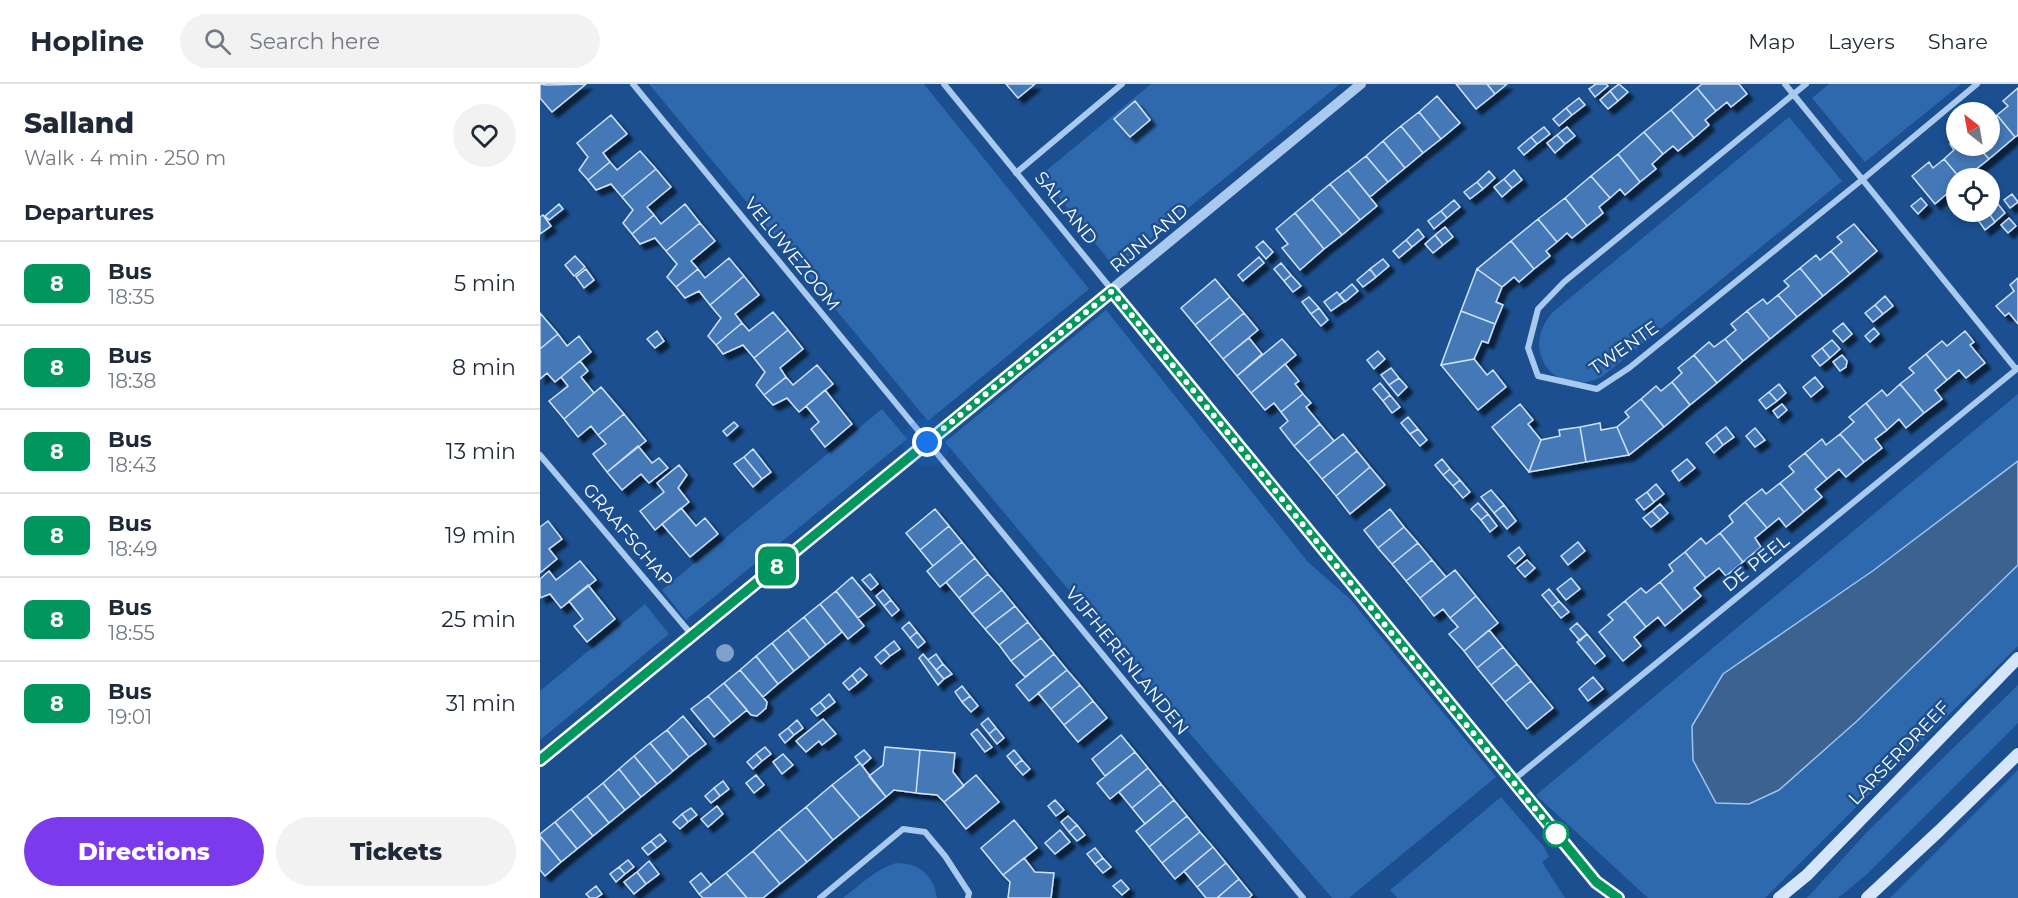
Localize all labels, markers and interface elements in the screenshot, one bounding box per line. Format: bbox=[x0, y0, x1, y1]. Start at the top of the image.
search box bbox=[180, 14, 600, 68]
text: Hopline bbox=[30, 24, 144, 58]
icon: search bbox=[201, 25, 234, 58]
text: Search here bbox=[249, 28, 380, 55]
text: Map bbox=[1748, 29, 1795, 54]
text: Layers bbox=[1828, 29, 1895, 54]
text: Share bbox=[1928, 29, 1988, 54]
north arrow bbox=[1946, 102, 2000, 156]
map controls bbox=[1946, 102, 2000, 222]
button: heart bbox=[453, 104, 516, 167]
text: Salland bbox=[24, 106, 134, 140]
text: Walk · 4 min · 250 m bbox=[24, 146, 226, 170]
street label: SALLAND bbox=[1030, 167, 1102, 249]
button: locate bbox=[1946, 168, 2000, 222]
street label: VELUWEZOOM bbox=[739, 193, 845, 315]
text: Departures bbox=[24, 199, 154, 226]
street label: RIJNLAND bbox=[1105, 199, 1193, 277]
text: Bus bbox=[108, 258, 152, 285]
text: 5 min bbox=[454, 270, 516, 297]
text: 8 bbox=[50, 271, 64, 296]
text: 18:35 bbox=[108, 285, 155, 309]
street label: TWENTE bbox=[1585, 316, 1663, 380]
text: Bus bbox=[108, 342, 152, 369]
text: 8 min bbox=[452, 354, 516, 381]
text: 8 bbox=[50, 355, 64, 380]
text: 18:38 bbox=[108, 369, 156, 393]
text: Bus bbox=[108, 426, 152, 453]
your location bbox=[912, 427, 942, 457]
text: 13 min bbox=[446, 438, 516, 465]
text: 8 bbox=[50, 439, 64, 464]
text: 18:43 bbox=[108, 453, 156, 477]
street label: GRAAFSCHAP bbox=[578, 479, 678, 591]
text: Bus bbox=[108, 510, 152, 537]
text: 19 min bbox=[445, 522, 516, 549]
text: 8 bbox=[50, 523, 64, 548]
street label: DE PEEL bbox=[1718, 529, 1794, 596]
text: 18:49 bbox=[108, 537, 157, 561]
line badge: 8 bbox=[758, 546, 796, 586]
text: 8 bbox=[770, 554, 784, 579]
street label: VIJFHERENLANDEN bbox=[1060, 583, 1194, 739]
text: Bus bbox=[108, 594, 152, 621]
text: 25 min bbox=[441, 606, 516, 633]
text: 8 bbox=[50, 607, 64, 632]
text: 18:55 bbox=[108, 621, 155, 645]
text: Bus bbox=[108, 678, 152, 705]
text: 31 min bbox=[446, 690, 516, 717]
text: 8 bbox=[50, 691, 64, 716]
street label: LARSERDREEF bbox=[1844, 696, 1954, 810]
text: 19:01 bbox=[108, 705, 152, 729]
button: Directions bbox=[24, 817, 264, 886]
button: Tickets bbox=[276, 817, 516, 886]
unlabelled marker bbox=[1543, 821, 1569, 847]

